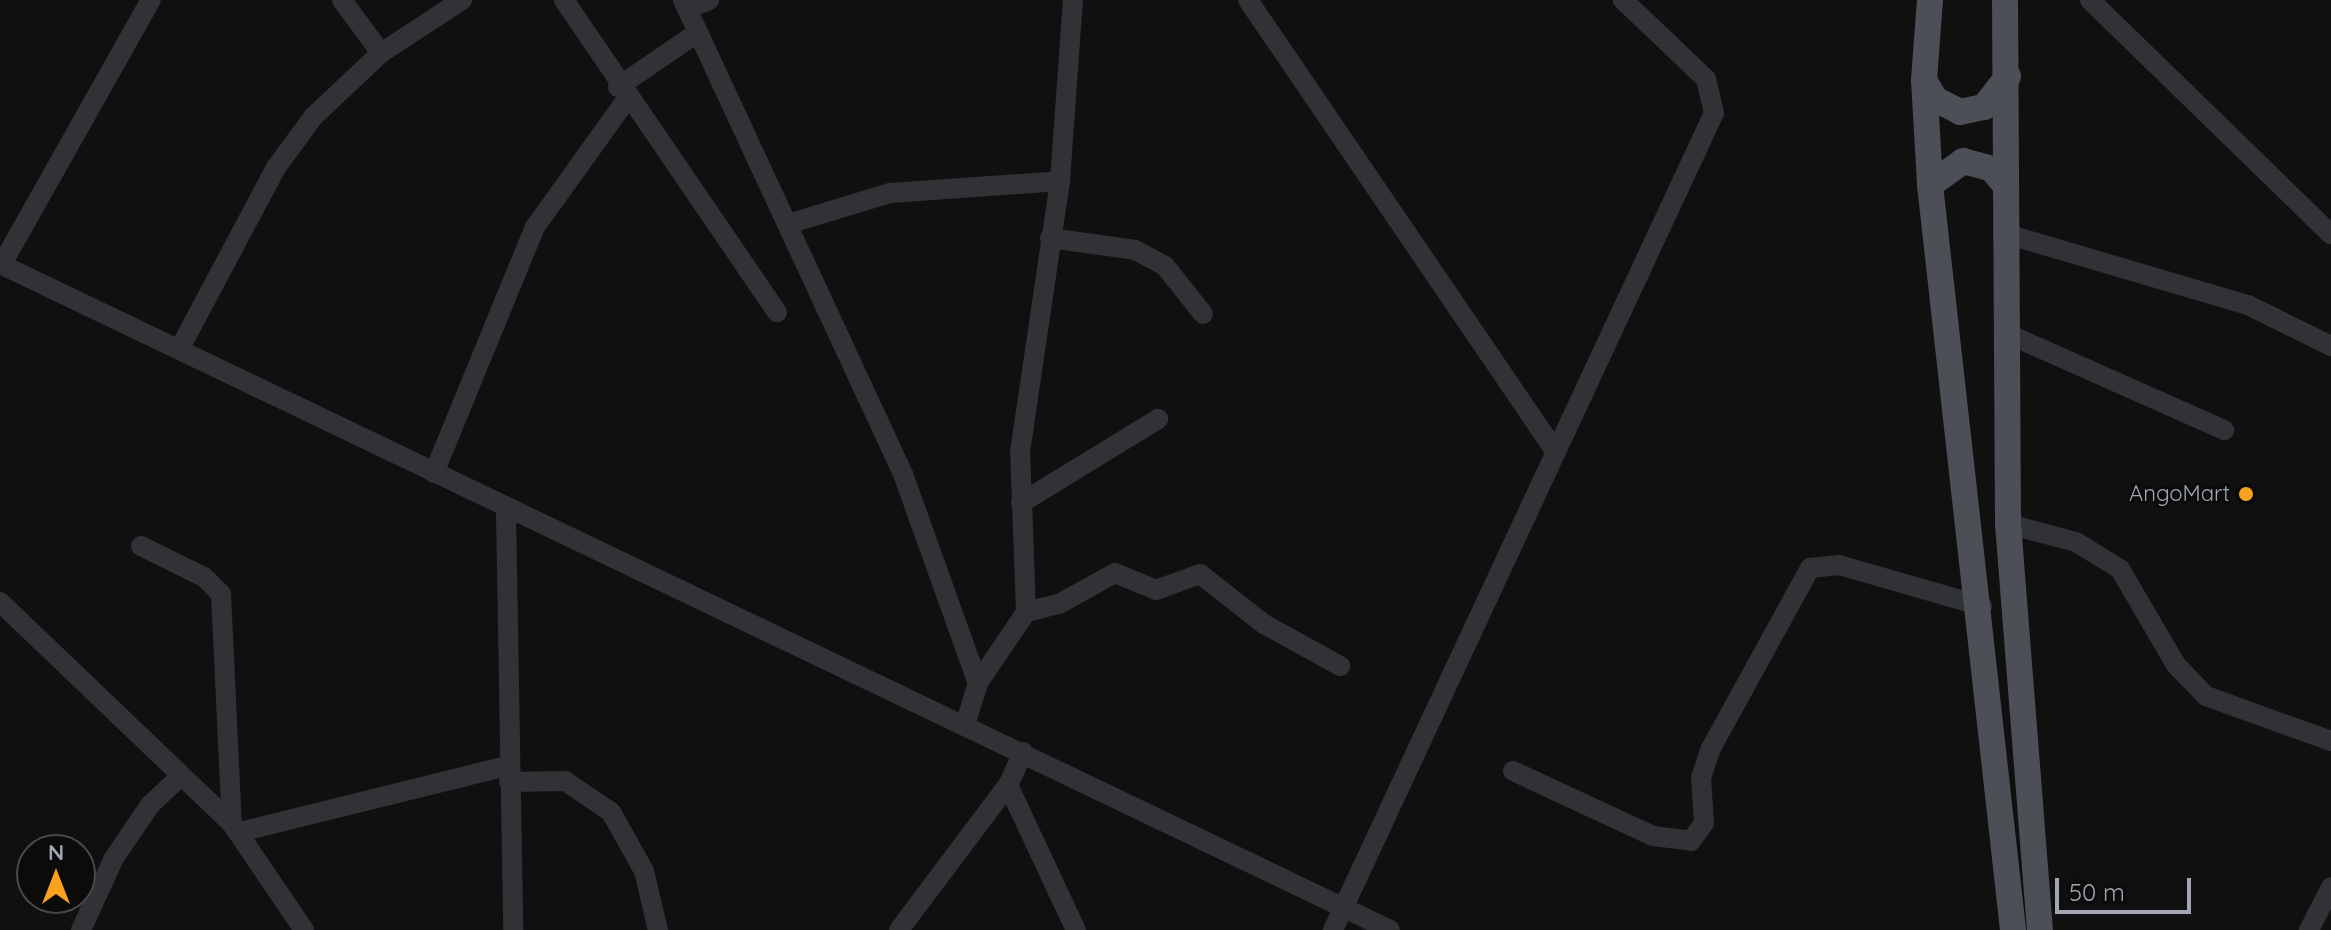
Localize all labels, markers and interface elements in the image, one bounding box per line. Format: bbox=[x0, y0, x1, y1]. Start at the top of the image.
place label: AngoMart bbox=[2129, 481, 2230, 507]
marker: AngoMart bbox=[2237, 485, 2255, 503]
north arrow bbox=[16, 834, 96, 914]
text: N bbox=[48, 838, 64, 866]
scale bar bbox=[2059, 862, 2195, 912]
text: 50 m bbox=[2069, 877, 2125, 907]

